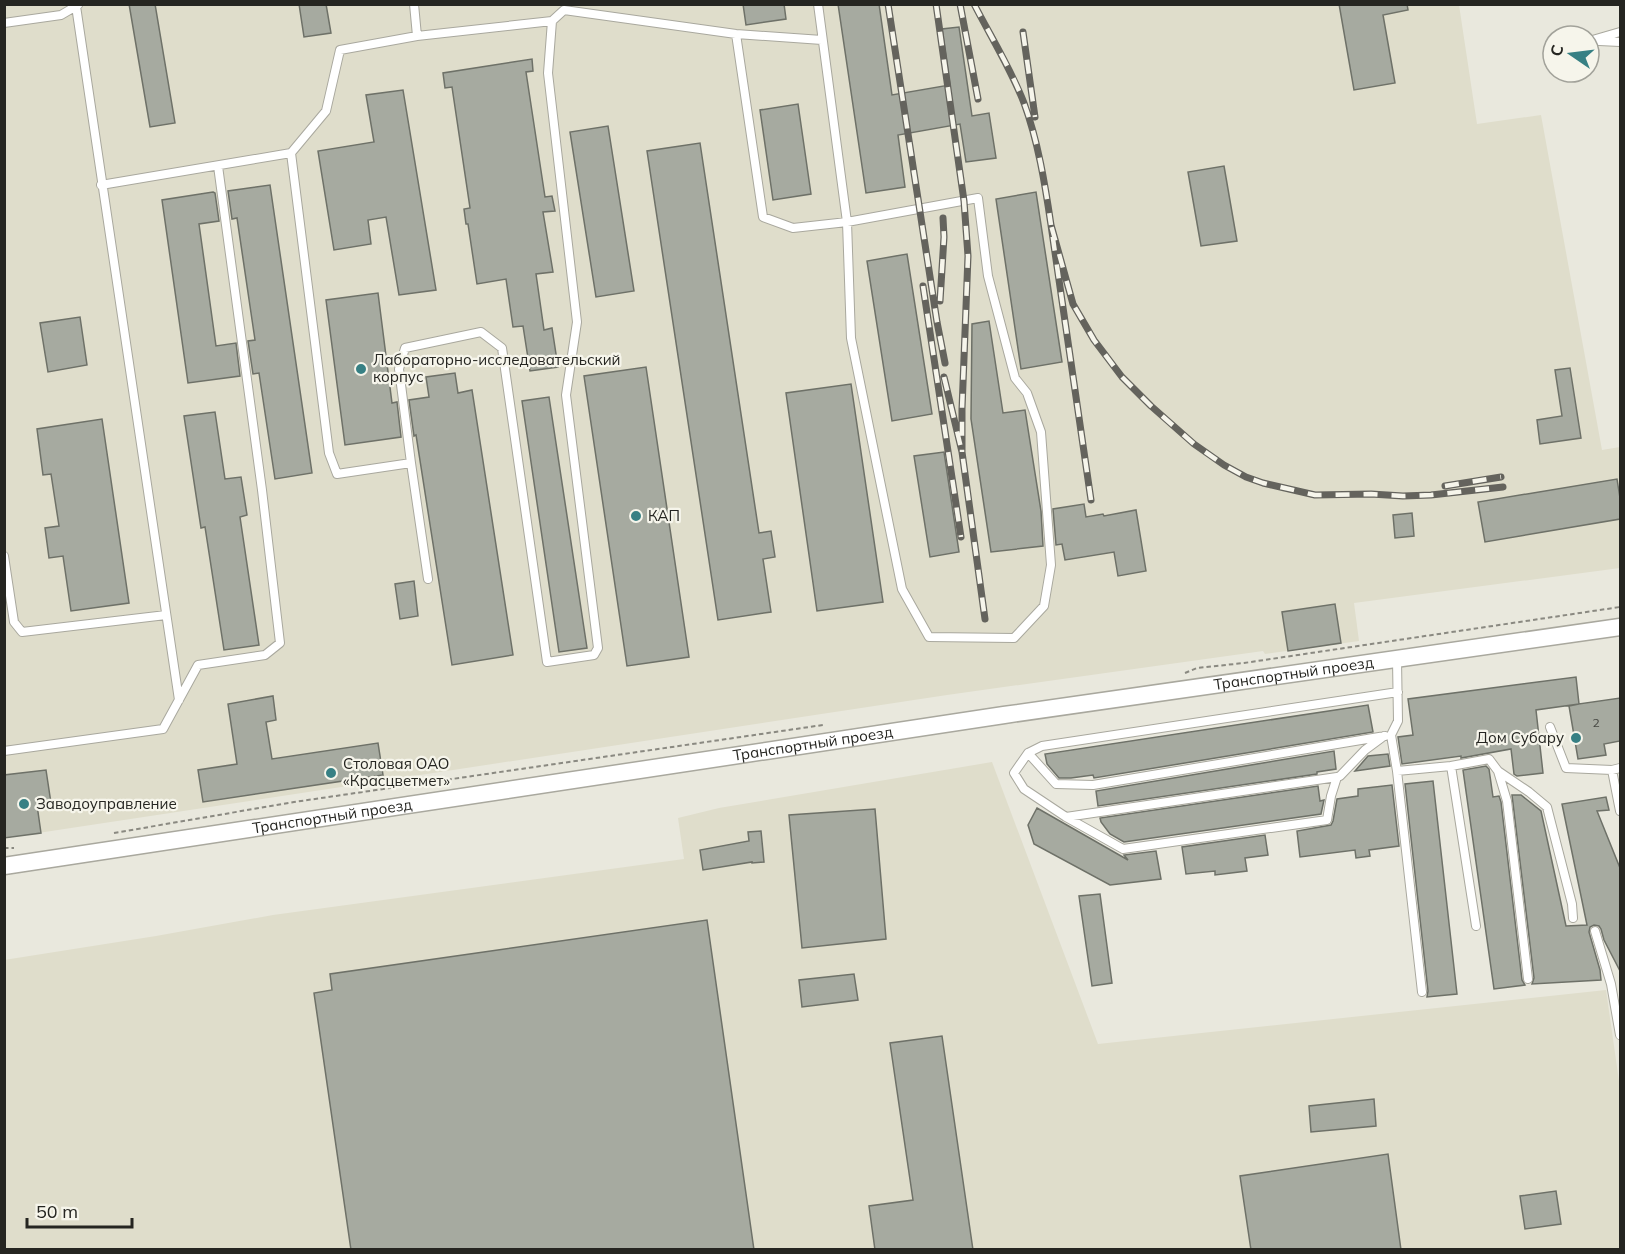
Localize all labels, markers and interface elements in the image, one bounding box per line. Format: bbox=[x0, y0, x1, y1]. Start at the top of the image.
north arrow bbox=[1541, 24, 1601, 84]
text: С bbox=[1545, 43, 1567, 58]
place label: Лабораторно-исследовательский корпус bbox=[373, 350, 621, 386]
marker: Лабораторно-исследовательский корпус bbox=[354, 362, 368, 376]
place label: КАП bbox=[648, 506, 680, 525]
marker: КАП bbox=[629, 509, 643, 523]
street label: Транспортный проезд bbox=[1212, 652, 1375, 694]
house number: 2 bbox=[1592, 715, 1600, 730]
street label: Транспортный проезд bbox=[732, 722, 894, 765]
place label: Дом Субару bbox=[1476, 728, 1564, 747]
marker: Дом Субару bbox=[1569, 731, 1583, 745]
place label: Столовая ОАО «Красцветмет» bbox=[343, 754, 450, 790]
marker: Столовая ОАО «Красцветмет» bbox=[324, 766, 338, 780]
place label: Заводоуправление bbox=[36, 794, 177, 813]
street label: Транспортный проезд bbox=[251, 794, 413, 837]
marker: Заводоуправление bbox=[17, 797, 31, 811]
scale bar bbox=[27, 1191, 132, 1229]
text: 50 m bbox=[36, 1200, 78, 1223]

